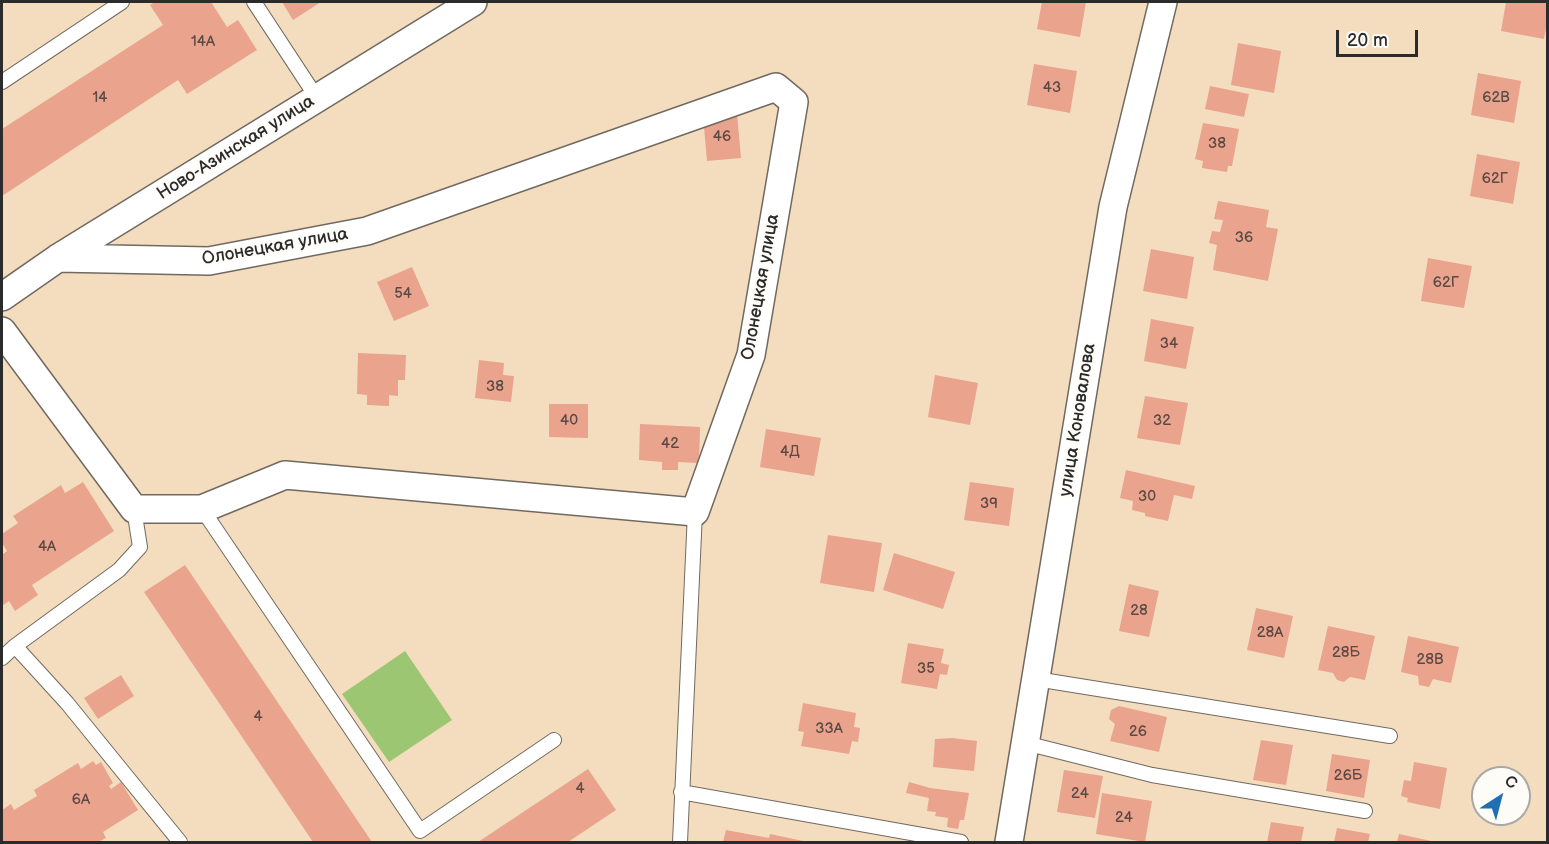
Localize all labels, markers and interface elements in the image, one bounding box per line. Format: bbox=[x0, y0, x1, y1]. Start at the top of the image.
scale bar bbox=[1339, 18, 1422, 56]
text: 20 m bbox=[1347, 30, 1388, 51]
house number: 14А bbox=[191, 33, 215, 51]
house number: 43 bbox=[1043, 79, 1061, 97]
house number: 14 bbox=[93, 89, 107, 107]
house number: 62В bbox=[1482, 89, 1510, 107]
street label: Ново-Азинская улица bbox=[153, 91, 319, 205]
house number: 46 bbox=[713, 128, 731, 146]
house number: 38 bbox=[1208, 135, 1226, 153]
house number: 62Г bbox=[1482, 170, 1508, 188]
street label: Олонецкая улица bbox=[738, 212, 784, 362]
street label: Олонецкая улица bbox=[200, 224, 350, 270]
house number: 36 bbox=[1235, 229, 1253, 247]
house number: 62Г bbox=[1433, 274, 1459, 292]
house number: 54 bbox=[394, 285, 412, 303]
house number: 34 bbox=[1160, 335, 1178, 353]
street label: улица Коновалова bbox=[1055, 342, 1101, 498]
house number: 38 bbox=[486, 378, 504, 396]
house number: 40 bbox=[560, 412, 578, 430]
house number: 32 bbox=[1153, 412, 1171, 430]
house number: 42 bbox=[661, 435, 679, 453]
house number: 4Д bbox=[780, 443, 800, 461]
house number: 30 bbox=[1138, 488, 1156, 506]
house number: 39 bbox=[980, 495, 998, 513]
house number: 4А bbox=[38, 538, 56, 556]
house number: 28 bbox=[1130, 602, 1148, 620]
house number: 28А bbox=[1257, 624, 1283, 642]
house number: 28Б bbox=[1332, 644, 1360, 662]
house number: 28В bbox=[1416, 651, 1444, 669]
house number: 35 bbox=[917, 660, 935, 678]
house number: 4 bbox=[253, 708, 263, 726]
house number: 33А bbox=[815, 720, 843, 738]
house number: 26 bbox=[1129, 723, 1147, 741]
north arrow bbox=[1471, 766, 1531, 826]
house number: 26Б bbox=[1334, 767, 1362, 785]
text: С bbox=[1501, 772, 1521, 794]
house number: 4 bbox=[575, 780, 585, 798]
house number: 24 bbox=[1071, 785, 1089, 803]
house number: 6А bbox=[72, 791, 90, 809]
house number: 24 bbox=[1115, 809, 1133, 827]

